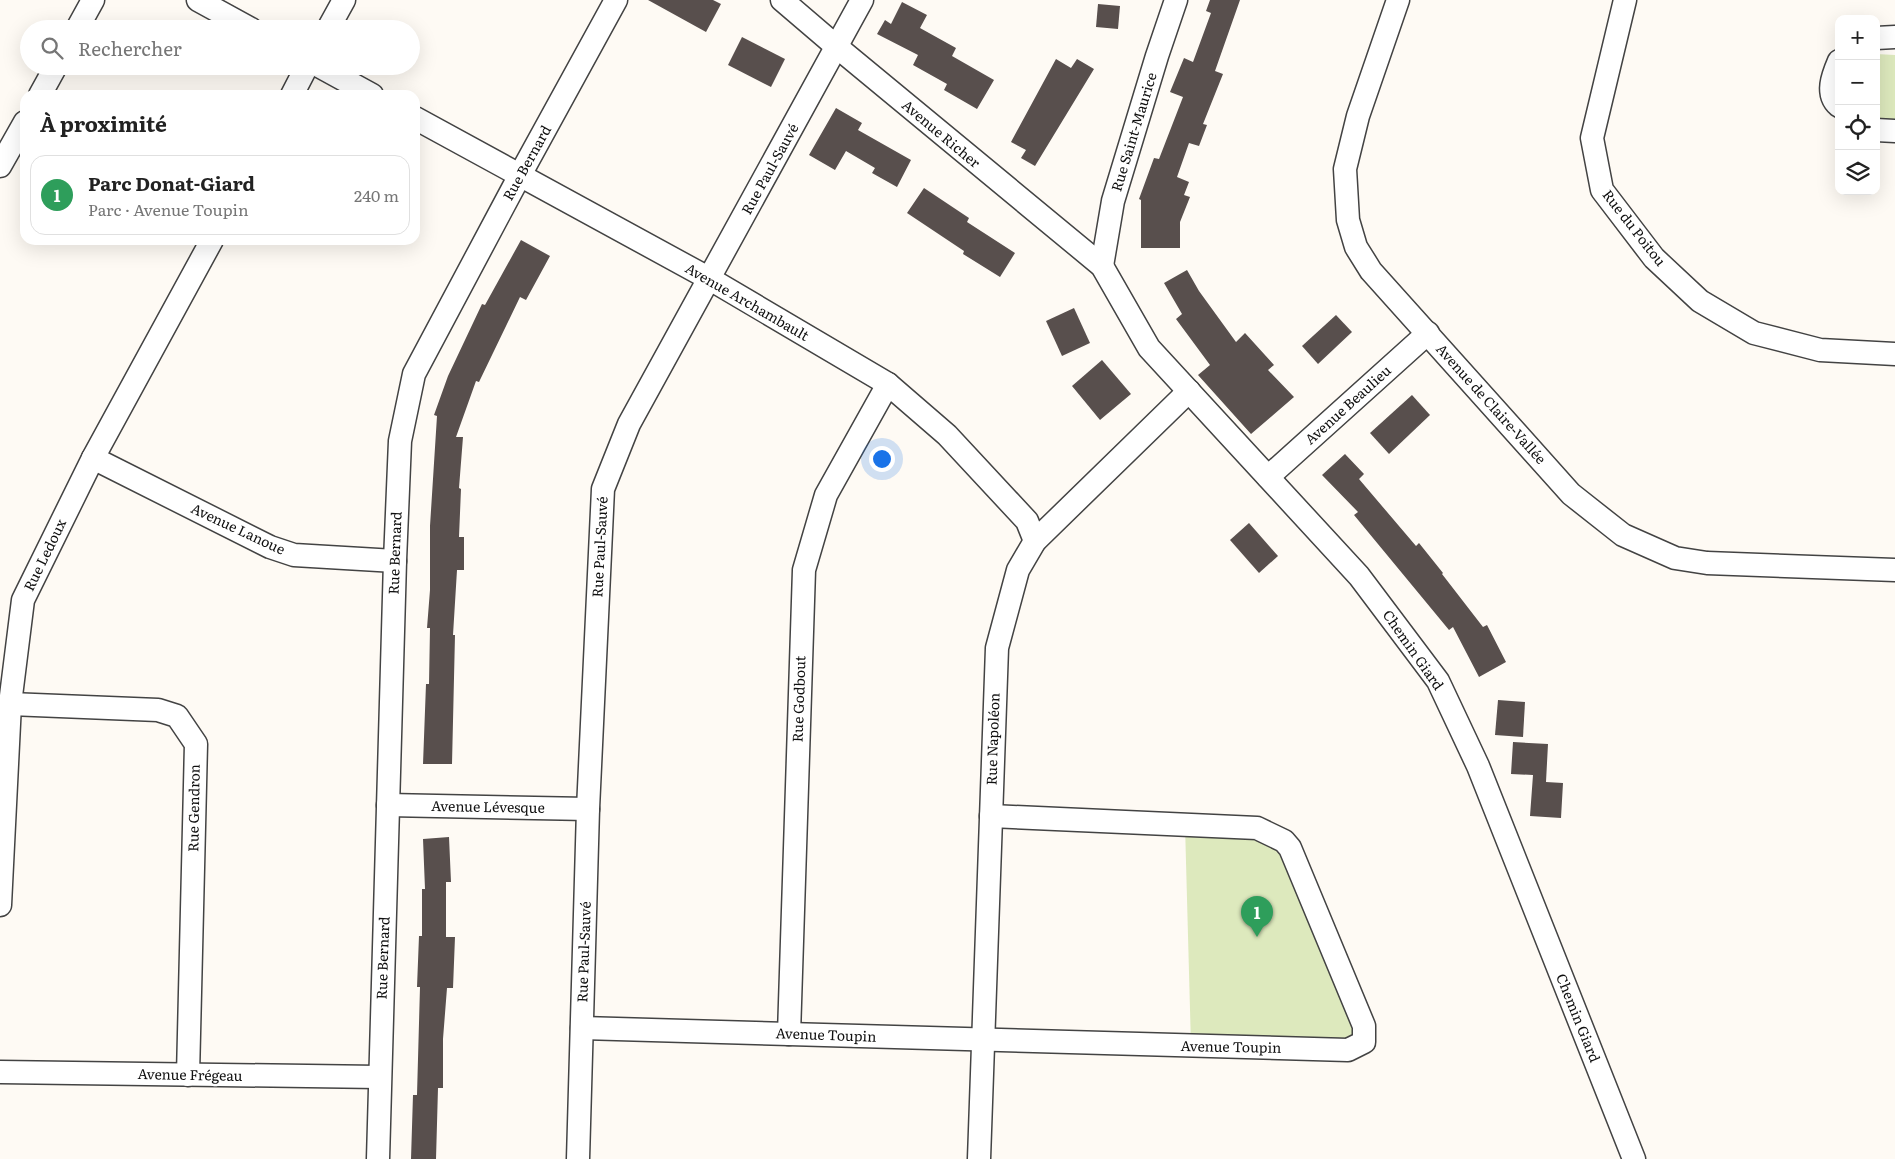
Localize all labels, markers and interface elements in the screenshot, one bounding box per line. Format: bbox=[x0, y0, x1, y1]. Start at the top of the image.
map controls bbox=[1835, 15, 1880, 195]
button: + bbox=[1835, 15, 1880, 60]
search box bbox=[20, 20, 420, 75]
icon: search bbox=[38, 34, 66, 62]
text: Rechercher bbox=[78, 34, 182, 62]
button: − bbox=[1835, 60, 1880, 105]
street label: Rue Saint-Maurice bbox=[1105, 70, 1161, 194]
street label: Avenue Richer bbox=[898, 95, 985, 172]
button: locate bbox=[1835, 105, 1880, 150]
text: À proximité bbox=[40, 107, 167, 138]
street label: Rue Paul-Sauvé bbox=[736, 119, 802, 218]
street label: Rue Bernard bbox=[497, 121, 555, 204]
button: layers bbox=[1835, 150, 1880, 195]
text: Parc Donat-Giard bbox=[88, 169, 255, 197]
text: 1 bbox=[54, 183, 60, 207]
text: 240 m bbox=[354, 183, 399, 207]
street label: Rue du Poitou bbox=[1599, 185, 1671, 270]
text: Parc · Avenue Toupin bbox=[88, 197, 249, 221]
street label: Avenue Archambault bbox=[682, 257, 813, 345]
street label: Avenue de Claire-Vallée bbox=[1432, 339, 1551, 468]
street label: Avenue Beaulieu bbox=[1300, 360, 1395, 448]
your location bbox=[869, 446, 895, 472]
street label: Rue Paul-Sauvé bbox=[586, 496, 612, 598]
street label: Avenue Lanoue bbox=[188, 498, 289, 559]
street label: Rue Bernard bbox=[383, 511, 405, 595]
street label: Rue Ledoux bbox=[18, 515, 70, 594]
street label: Chemin Giard bbox=[1379, 605, 1449, 694]
street label: Rue Godbout bbox=[786, 655, 810, 743]
street label: Rue Napoléon bbox=[980, 692, 1004, 786]
street label: Rue Gendron bbox=[182, 764, 204, 852]
street label: Avenue Lévesque bbox=[431, 795, 545, 817]
pin: 1 bbox=[1241, 896, 1273, 937]
street label: Rue Paul-Sauvé bbox=[571, 901, 595, 1003]
street label: Rue Bernard bbox=[371, 916, 393, 1000]
street label: Chemin Giard bbox=[1552, 970, 1606, 1065]
street label: Avenue Toupin bbox=[775, 1022, 877, 1046]
street label: Avenue Toupin bbox=[1180, 1035, 1282, 1057]
street label: Avenue Frégeau bbox=[137, 1063, 243, 1085]

